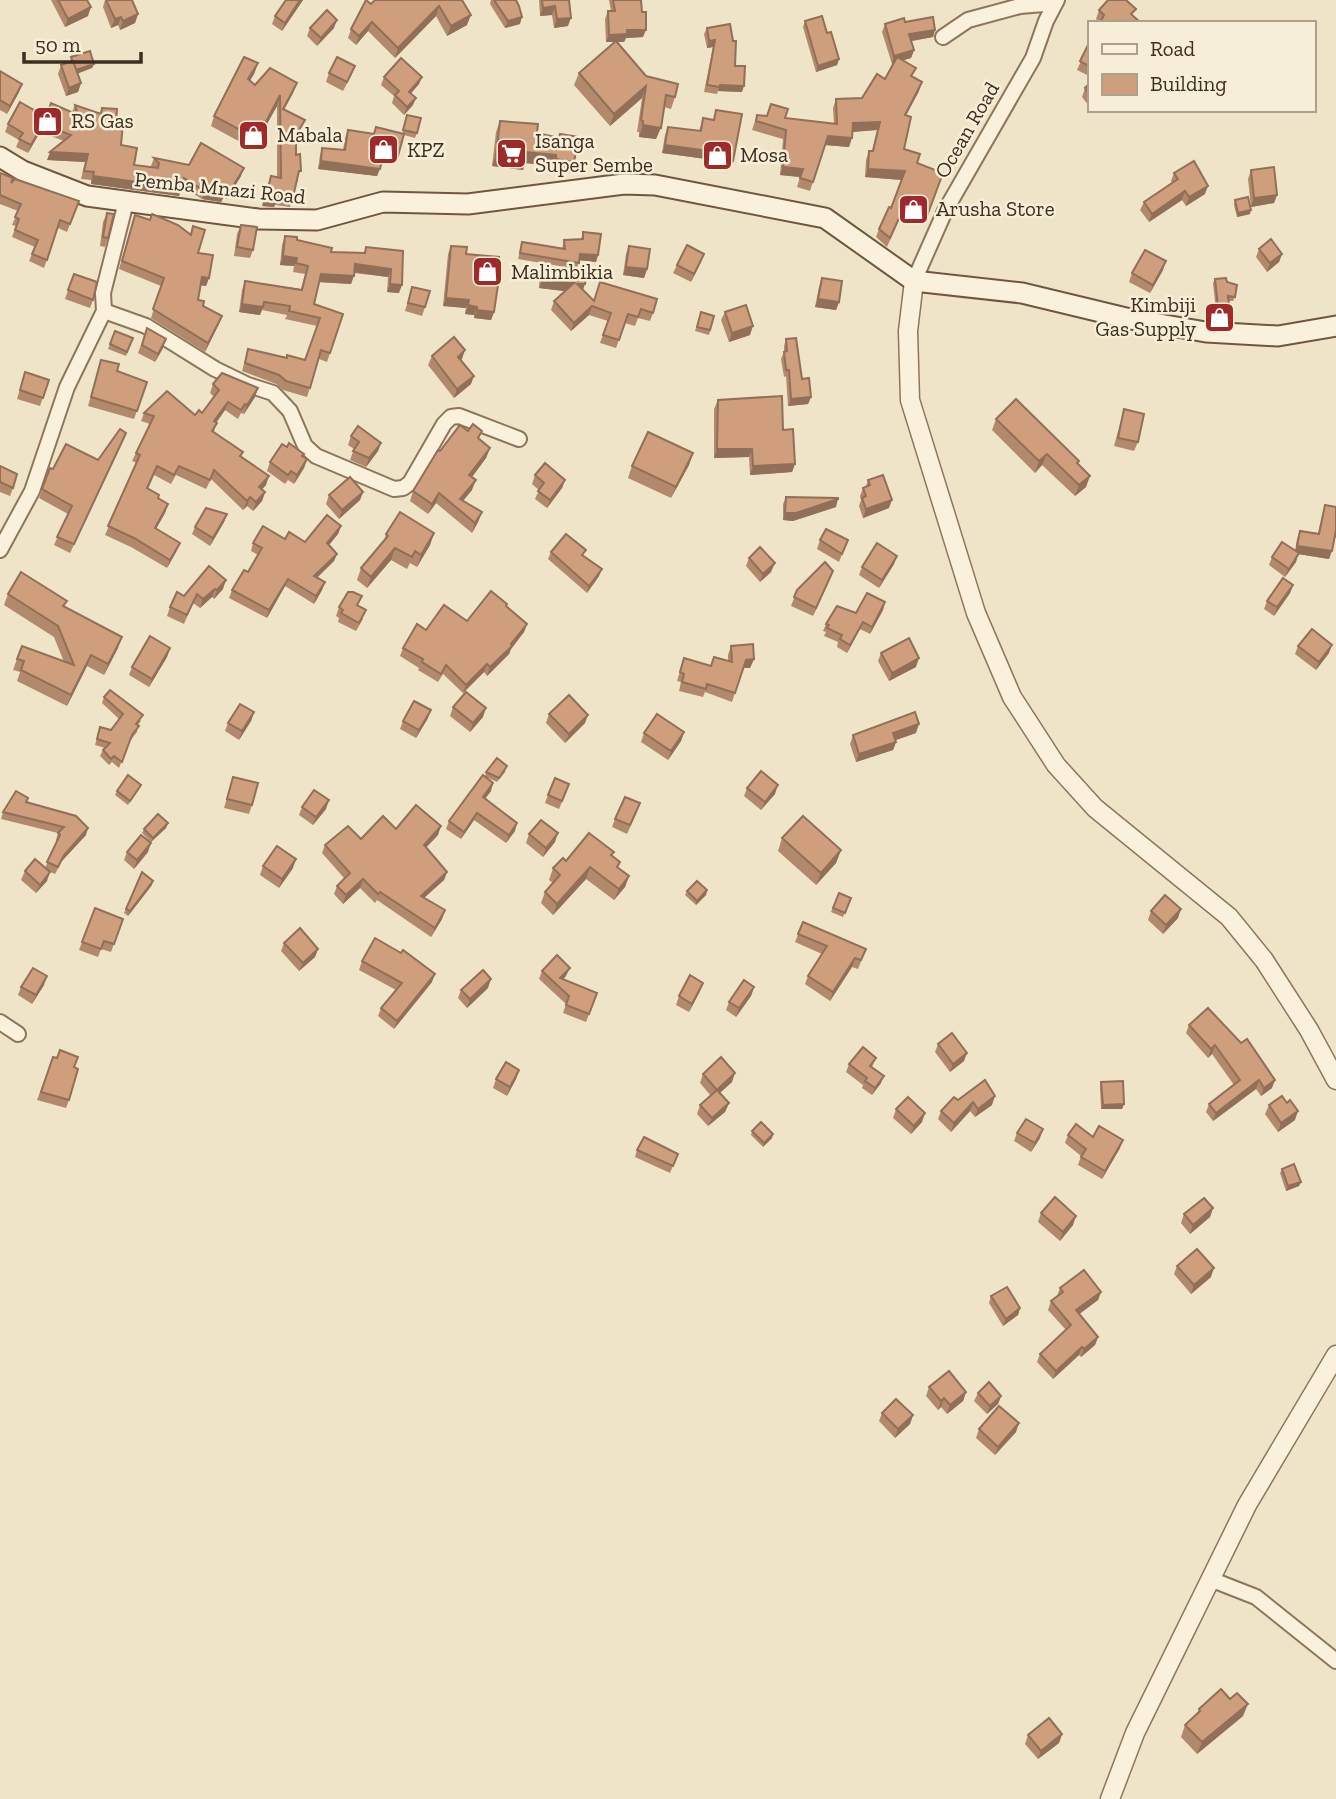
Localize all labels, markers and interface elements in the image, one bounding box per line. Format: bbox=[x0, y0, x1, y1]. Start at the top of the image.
scale bar bbox=[24, 21, 142, 65]
legend bbox=[1088, 21, 1315, 112]
text: 50 m bbox=[35, 32, 81, 57]
text: Road bbox=[1150, 36, 1196, 61]
text: Building bbox=[1150, 71, 1227, 96]
street label: Ocean Road bbox=[929, 77, 1004, 182]
shop icon: RS Gas bbox=[31, 104, 65, 138]
place label: RS Gas bbox=[71, 108, 134, 133]
shop icon: Mabala bbox=[237, 118, 271, 152]
place label: Mabala bbox=[277, 122, 343, 147]
place label: Isanga Super Sembe bbox=[535, 128, 653, 177]
shop icon: KPZ bbox=[367, 133, 401, 167]
supermarket icon: Isanga Super Sembe bbox=[495, 136, 529, 170]
place label: KPZ bbox=[407, 137, 445, 162]
shop icon: Mosa bbox=[700, 138, 734, 172]
place label: Mosa bbox=[740, 142, 788, 167]
street label: Pemba Mnazi Road bbox=[133, 166, 307, 209]
shop icon: Arusha Store bbox=[896, 192, 930, 226]
place label: Arusha Store bbox=[936, 196, 1055, 221]
shop icon: Malimbikia bbox=[471, 255, 505, 289]
place label: Malimbikia bbox=[511, 259, 613, 284]
place label: Kimbiji Gas Supply bbox=[1095, 292, 1196, 341]
shop icon: Kimbiji Gas Supply bbox=[1202, 300, 1236, 334]

